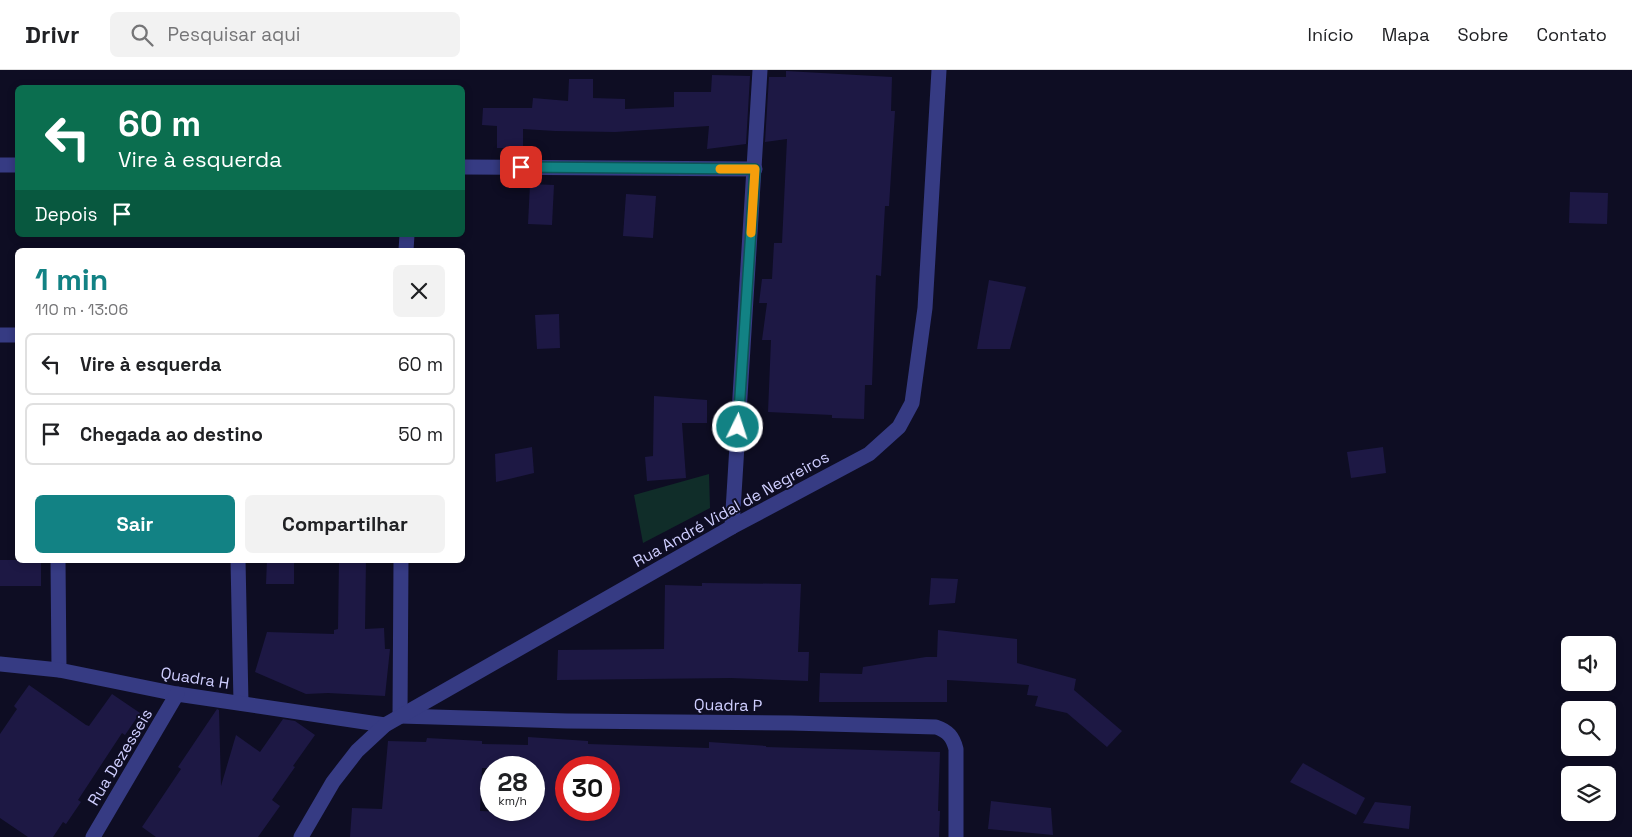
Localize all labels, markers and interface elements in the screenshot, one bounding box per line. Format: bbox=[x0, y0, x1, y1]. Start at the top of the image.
search box bbox=[110, 12, 460, 57]
text: Drivr bbox=[25, 19, 80, 50]
icon: search bbox=[128, 21, 156, 49]
text: Pesquisar aqui bbox=[168, 22, 301, 47]
text: Início bbox=[1308, 23, 1354, 46]
text: Mapa bbox=[1382, 23, 1430, 46]
text: Sobre bbox=[1458, 23, 1508, 46]
text: Contato bbox=[1536, 23, 1607, 46]
text: 60 m bbox=[118, 102, 201, 146]
icon: left bbox=[35, 105, 100, 170]
text: Vire à esquerda bbox=[118, 145, 282, 173]
pin bbox=[500, 146, 542, 188]
icon: arrive bbox=[507, 153, 535, 181]
icon: arrive bbox=[108, 200, 136, 228]
text: Depois bbox=[35, 202, 98, 227]
text: 1 min bbox=[35, 260, 108, 299]
button: close bbox=[393, 265, 445, 317]
text: 110 m · 13:06 bbox=[35, 299, 128, 320]
icon: left bbox=[37, 350, 65, 378]
text: Vire à esquerda bbox=[80, 352, 222, 377]
text: 60 m bbox=[398, 352, 443, 377]
position arrow bbox=[711, 400, 763, 452]
icon: arrive bbox=[37, 420, 65, 448]
text: Chegada ao destino bbox=[80, 422, 263, 447]
text: 50 m bbox=[398, 422, 443, 447]
street label: Rua André Vidal de Negreiros bbox=[629, 446, 833, 572]
button: Sair bbox=[35, 495, 235, 553]
button: Compartilhar bbox=[245, 495, 445, 553]
map controls bbox=[1561, 636, 1616, 821]
button: sound bbox=[1561, 636, 1616, 691]
street label: Quadra H bbox=[159, 662, 231, 694]
street label: Quadra P bbox=[694, 694, 763, 716]
button: search bbox=[1561, 701, 1616, 756]
street label: Rua Dezesseis bbox=[83, 705, 157, 809]
speed limit sign: 30 bbox=[555, 756, 620, 821]
text: 28 bbox=[498, 766, 527, 798]
button: layers bbox=[1561, 766, 1616, 821]
text: km/h bbox=[498, 793, 527, 809]

